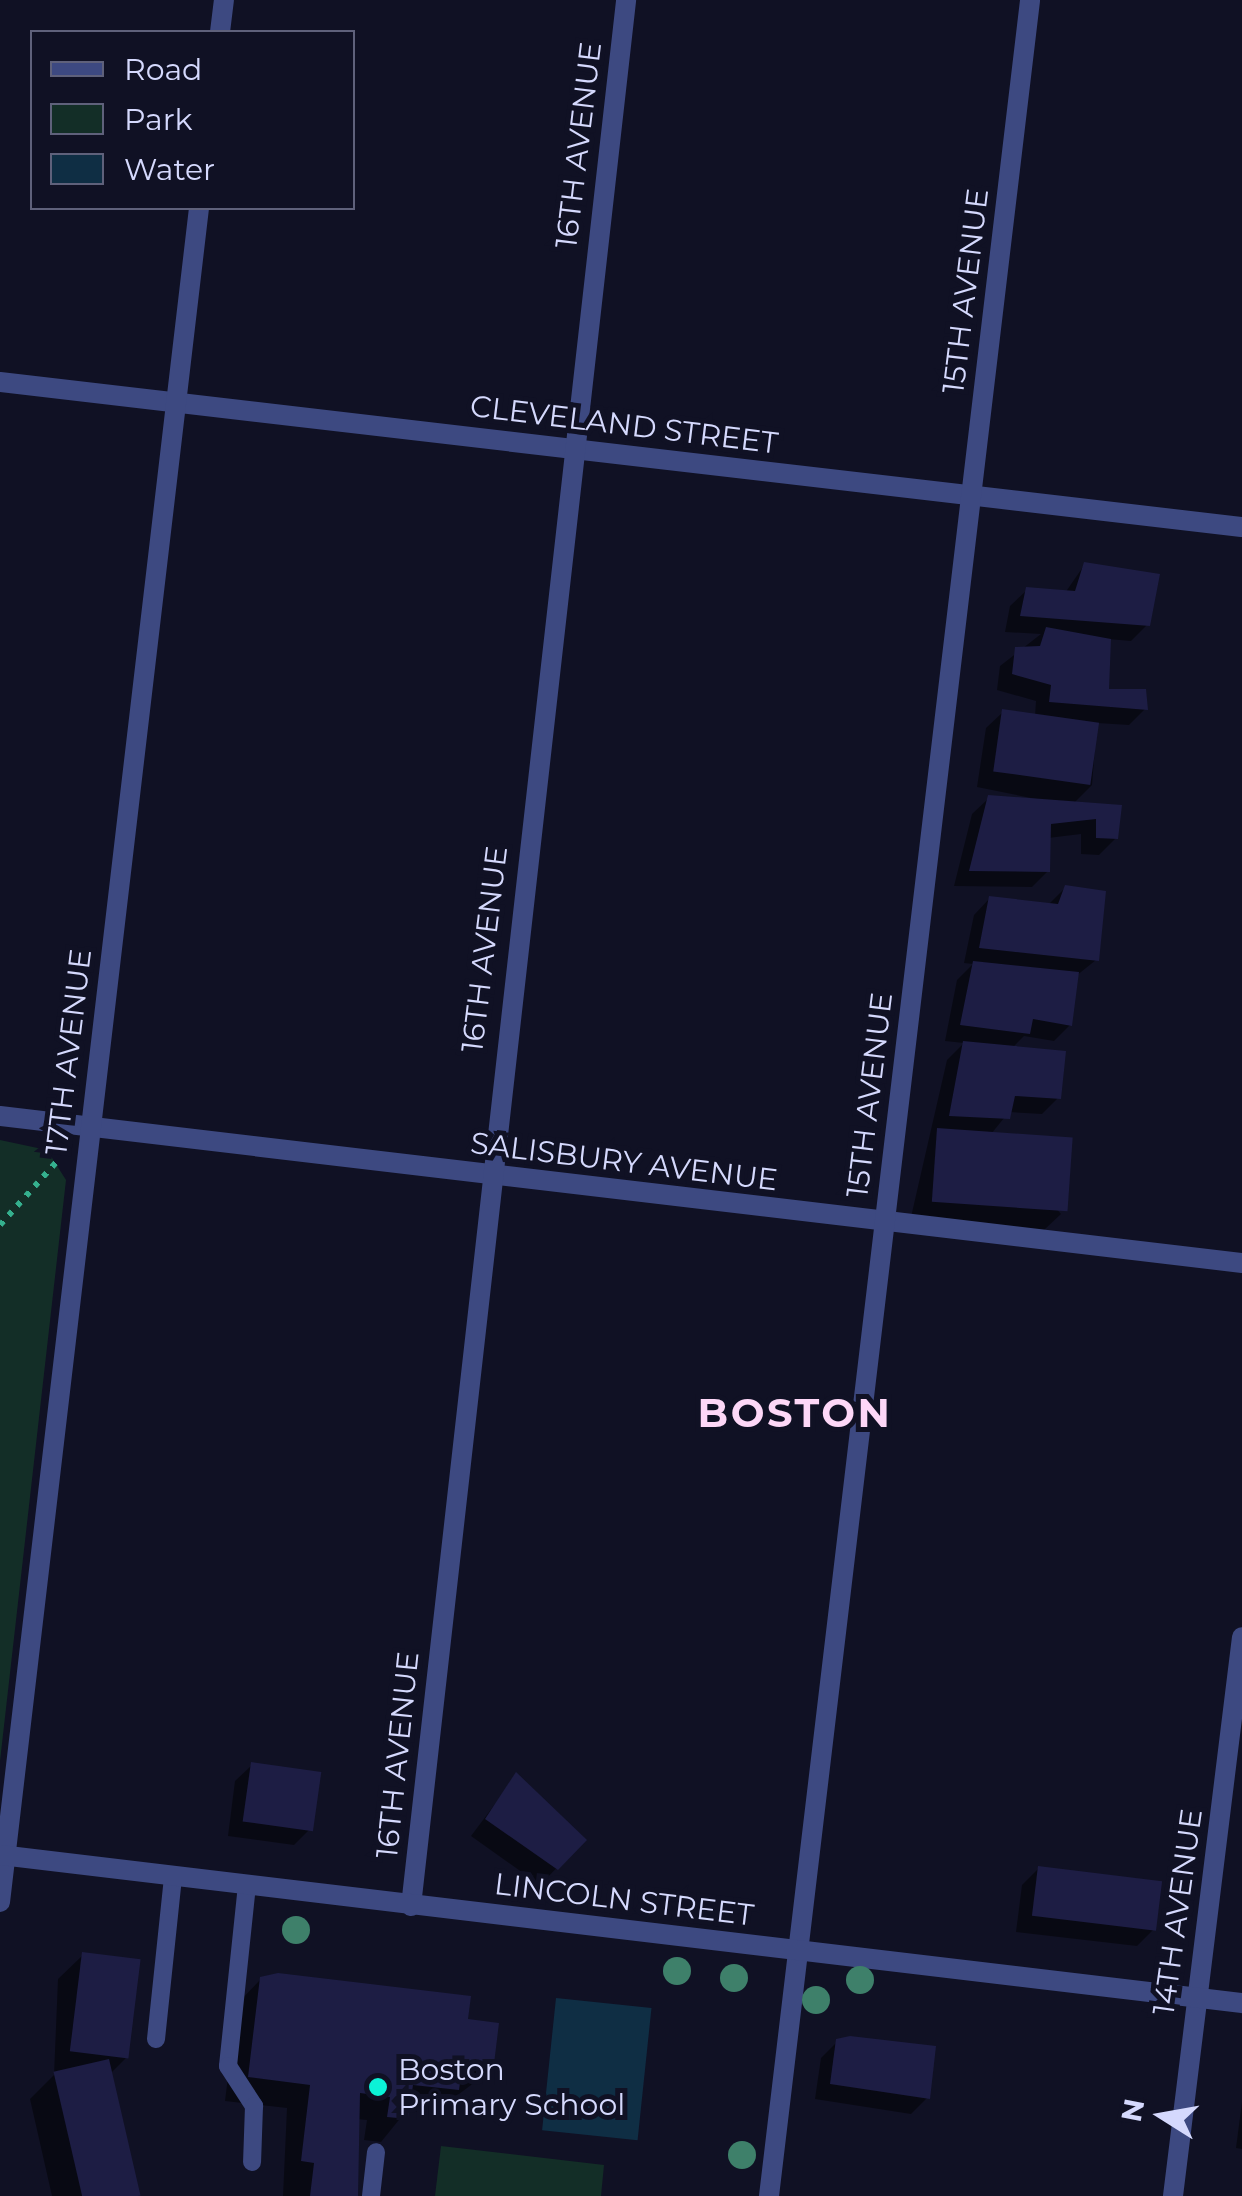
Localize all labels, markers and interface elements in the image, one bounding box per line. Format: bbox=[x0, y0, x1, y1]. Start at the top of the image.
legend bbox=[30, 30, 355, 210]
street label: 16TH AVENUE bbox=[548, 40, 610, 250]
text: Road bbox=[124, 51, 202, 88]
text: Park bbox=[124, 101, 193, 138]
text: Water bbox=[124, 151, 215, 188]
street label: 15TH AVENUE bbox=[936, 186, 996, 396]
street label: CLEVELAND STREET bbox=[468, 388, 780, 462]
street label: 16TH AVENUE bbox=[454, 844, 516, 1054]
street label: 17TH AVENUE bbox=[39, 947, 99, 1157]
street label: 15TH AVENUE bbox=[840, 990, 900, 1200]
street label: SALISBURY AVENUE bbox=[468, 1125, 780, 1199]
district label: BOSTON bbox=[698, 1389, 892, 1437]
street label: 16TH AVENUE bbox=[369, 1650, 427, 1860]
street label: 14TH AVENUE bbox=[1146, 1807, 1210, 2017]
street label: LINCOLN STREET bbox=[492, 1866, 756, 1934]
place label: Boston Primary School bbox=[398, 2052, 625, 2122]
north arrow bbox=[1112, 2066, 1212, 2166]
marker: Boston Primary School bbox=[367, 2076, 389, 2098]
text: N bbox=[1114, 2096, 1151, 2125]

